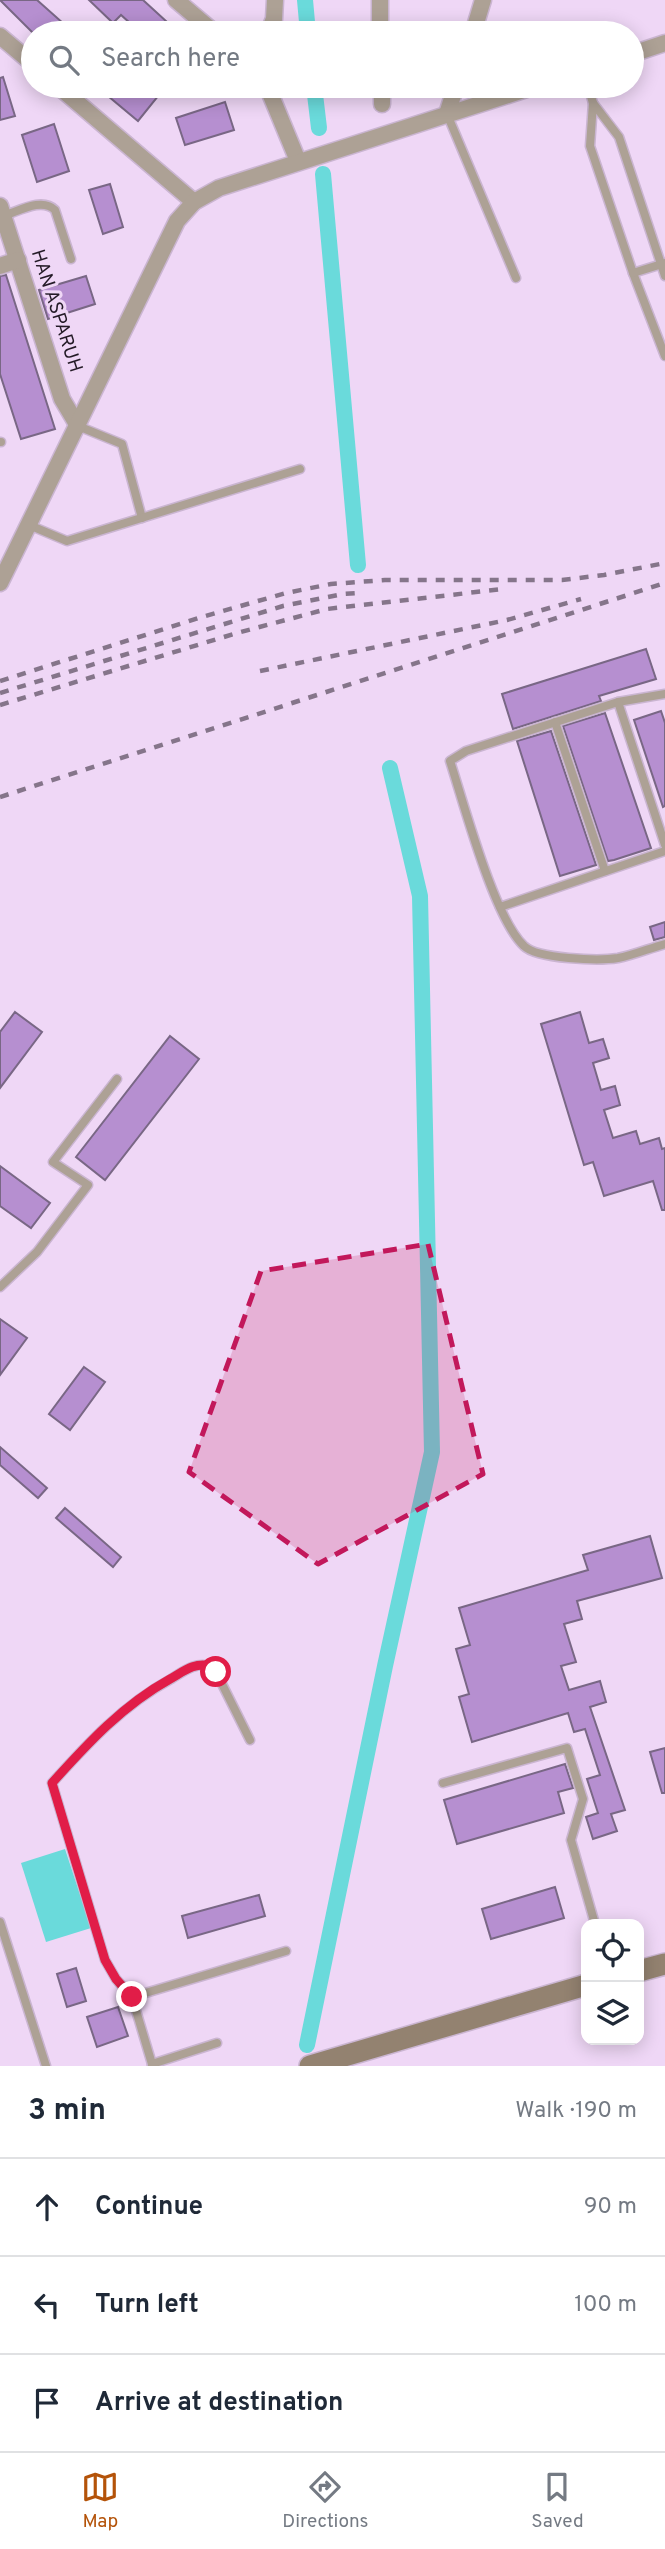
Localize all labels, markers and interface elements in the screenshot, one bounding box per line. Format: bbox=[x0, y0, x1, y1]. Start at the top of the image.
search box bbox=[21, 21, 644, 98]
icon: search bbox=[45, 41, 83, 79]
text: Search here bbox=[101, 43, 240, 76]
street label: HAN ASPARUH bbox=[25, 246, 87, 376]
route start bbox=[200, 1656, 231, 1687]
map controls bbox=[581, 1919, 644, 2045]
button: locate bbox=[581, 1919, 644, 1982]
route end bbox=[116, 1981, 147, 2012]
button: layers bbox=[581, 1982, 644, 2045]
text: 3 min bbox=[28, 2093, 106, 2130]
text: Walk · 190 m bbox=[515, 2097, 637, 2126]
icon: ahead bbox=[28, 2188, 66, 2226]
text: Continue bbox=[95, 2191, 203, 2224]
text: 90 m bbox=[584, 2193, 637, 2222]
icon: left bbox=[28, 2286, 66, 2324]
text: Turn left bbox=[95, 2289, 199, 2322]
text: 100 m bbox=[574, 2291, 637, 2320]
icon: arrive bbox=[28, 2384, 66, 2422]
text: Arrive at destination bbox=[95, 2387, 343, 2420]
tab: Map bbox=[81, 2468, 119, 2534]
tab: Directions bbox=[282, 2468, 369, 2534]
tab: Saved bbox=[531, 2468, 584, 2534]

